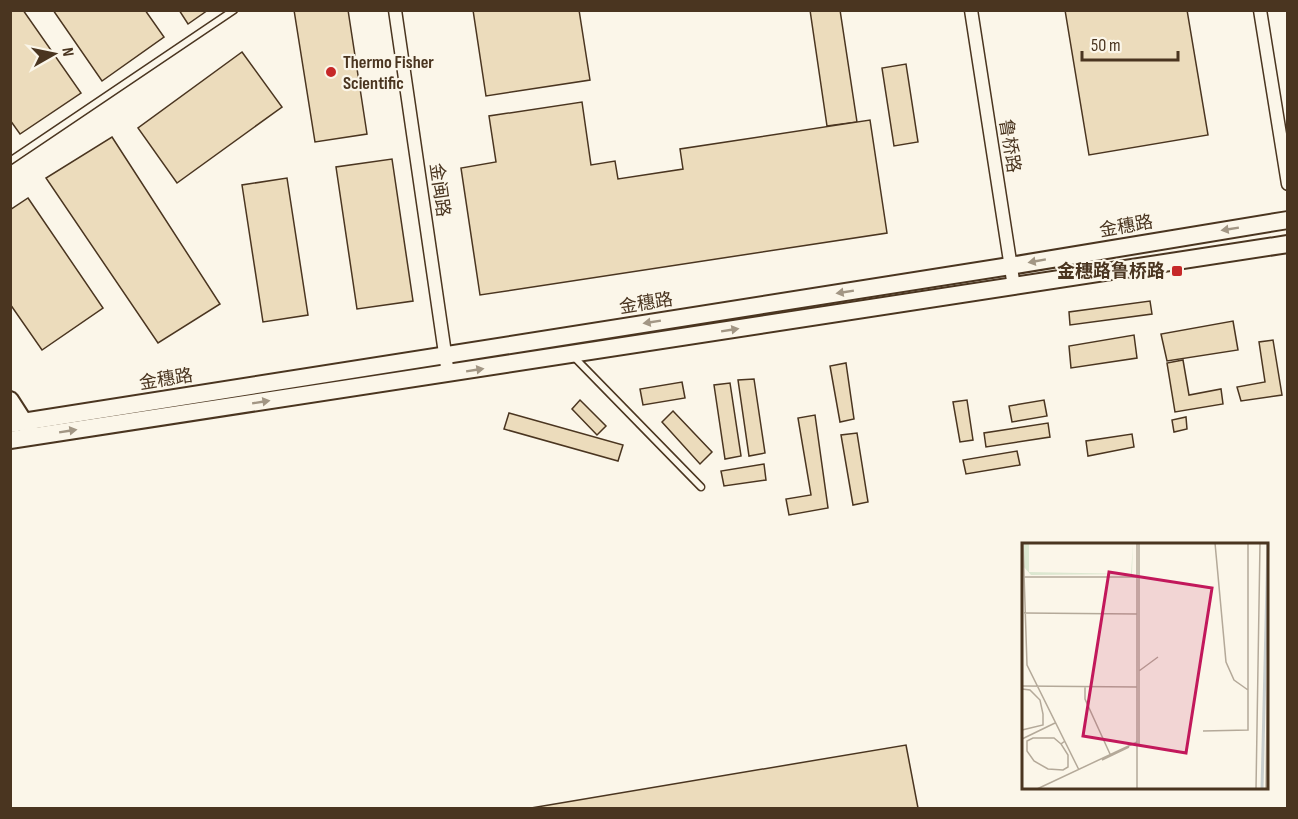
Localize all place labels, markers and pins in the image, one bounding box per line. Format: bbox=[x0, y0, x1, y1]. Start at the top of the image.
place label: Thermo Fisher Scientific bbox=[343, 52, 434, 94]
marker: Thermo Fisher Scientific bbox=[324, 65, 338, 79]
place label: 金穗路鲁桥路 bbox=[1057, 260, 1165, 282]
marker: 金穗路鲁桥路 bbox=[1170, 264, 1184, 278]

